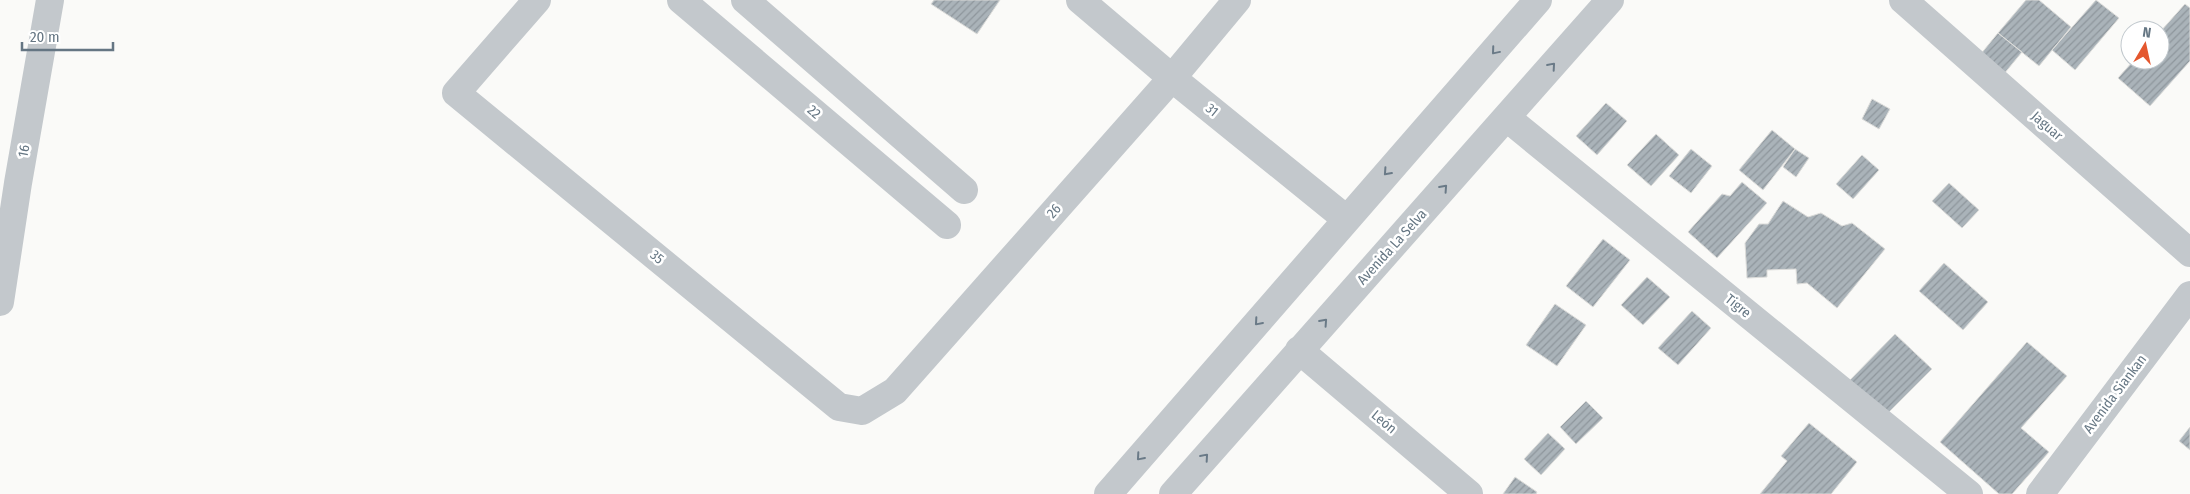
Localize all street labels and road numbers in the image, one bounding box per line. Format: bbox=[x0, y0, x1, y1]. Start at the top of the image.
street label: 31 bbox=[1202, 100, 1222, 120]
street label: 22 bbox=[804, 102, 824, 122]
street label: Jaguar bbox=[2028, 108, 2066, 144]
street label: 16 bbox=[15, 143, 33, 159]
street label: 26 bbox=[1043, 200, 1065, 222]
street label: Avenida La Selva bbox=[1354, 206, 1430, 288]
street label: 35 bbox=[647, 246, 667, 268]
street label: Tigre bbox=[1722, 291, 1754, 321]
street label: Avenida Siankan bbox=[2080, 351, 2150, 437]
street label: León bbox=[1368, 407, 1400, 437]

